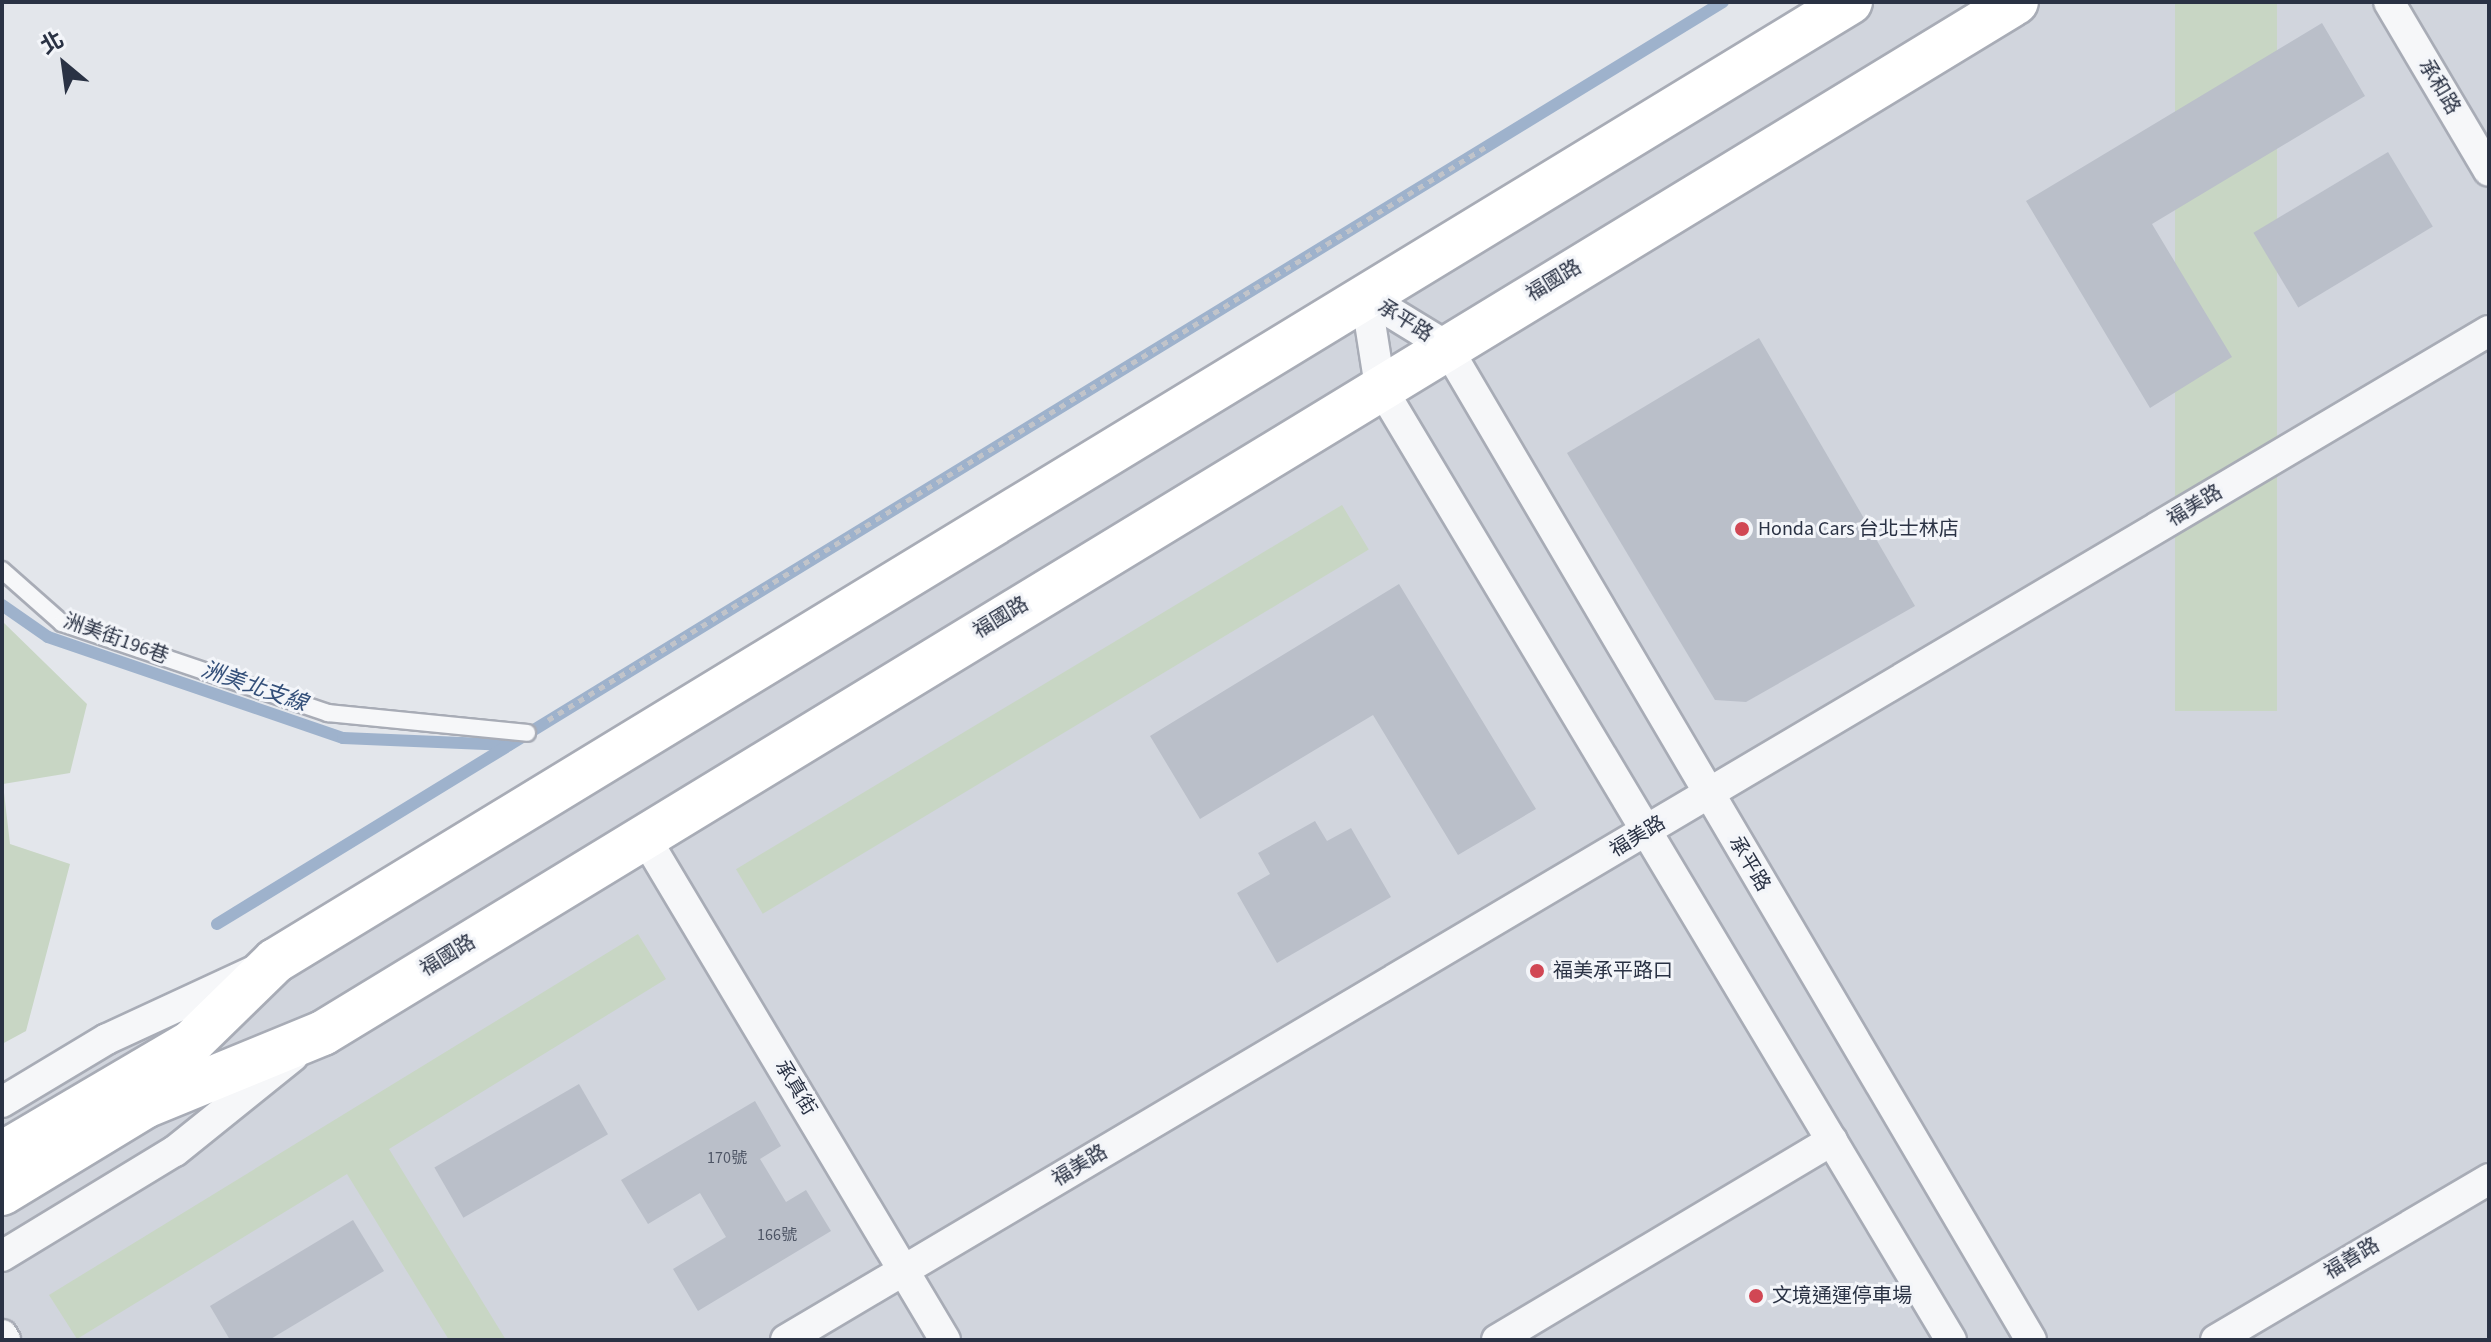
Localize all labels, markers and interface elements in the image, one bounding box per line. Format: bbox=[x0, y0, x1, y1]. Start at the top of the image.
north arrow bbox=[24, 24, 104, 104]
text: 北 bbox=[35, 24, 70, 62]
street label: 承和路 bbox=[2413, 55, 2465, 119]
street label: 福國路 bbox=[1522, 255, 1586, 307]
street label: 承平路 bbox=[1373, 295, 1437, 347]
street label: 福美路 bbox=[2163, 480, 2227, 532]
place label: Honda Cars 台北士林店 bbox=[1758, 517, 1959, 541]
marker: Honda Cars 台北士林店 bbox=[1733, 520, 1751, 538]
street label: 福國路 bbox=[969, 592, 1033, 644]
street label: 洲美街196巷 bbox=[60, 609, 172, 669]
water label: 洲美北支線 bbox=[198, 657, 310, 717]
street label: 福美路 bbox=[1606, 811, 1670, 863]
street label: 承平路 bbox=[1723, 832, 1775, 896]
street label: 福國路 bbox=[416, 930, 480, 982]
place label: 福美承平路口 bbox=[1553, 959, 1673, 983]
marker: 福美承平路口 bbox=[1528, 962, 1546, 980]
street label: 承真街 bbox=[769, 1056, 821, 1120]
street label: 福美路 bbox=[1048, 1140, 1112, 1192]
house number: 170號 bbox=[707, 1148, 747, 1168]
house number: 166號 bbox=[757, 1225, 797, 1245]
street label: 福善路 bbox=[2320, 1233, 2384, 1285]
place label: 文境通運停車場 bbox=[1772, 1284, 1912, 1308]
marker: 文境通運停車場 bbox=[1747, 1287, 1765, 1305]

